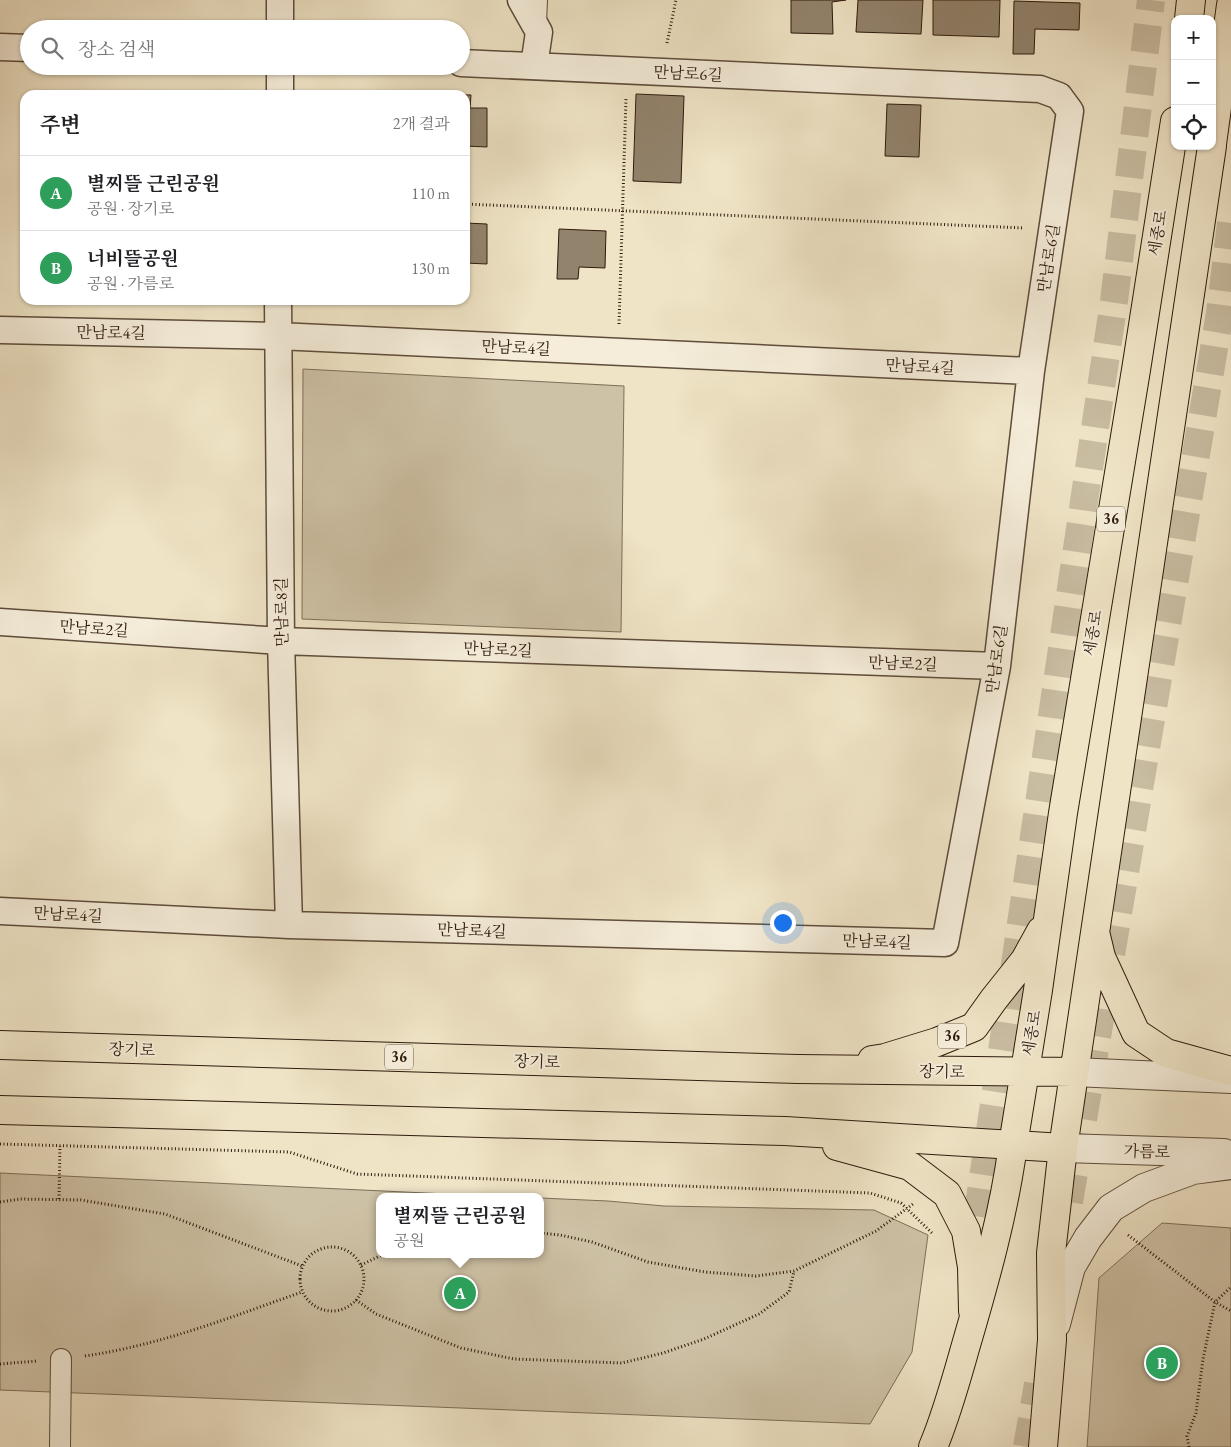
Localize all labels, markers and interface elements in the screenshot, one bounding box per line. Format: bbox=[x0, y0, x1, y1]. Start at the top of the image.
map controls bbox=[1171, 15, 1216, 150]
button: + bbox=[1171, 15, 1216, 60]
search box bbox=[20, 20, 470, 75]
icon: search bbox=[38, 34, 66, 62]
text: 장소 검색 bbox=[78, 37, 155, 62]
button: − bbox=[1171, 60, 1216, 105]
street label: 만남로6길 bbox=[653, 61, 723, 86]
button: locate bbox=[1171, 105, 1216, 150]
text: 주변 bbox=[40, 111, 81, 138]
text: 2개 결과 bbox=[393, 113, 450, 134]
text: 별찌뜰 근린공원 bbox=[87, 171, 220, 196]
text: A bbox=[50, 183, 62, 204]
text: 110 m bbox=[411, 183, 450, 204]
text: 공원 · 장기로 bbox=[87, 198, 174, 219]
street label: 세종로 bbox=[1143, 208, 1172, 258]
street label: 만남로6길 bbox=[1033, 222, 1064, 294]
text: 너비뜰공원 bbox=[87, 246, 179, 271]
text: B bbox=[51, 258, 61, 279]
text: 130 m bbox=[411, 258, 450, 279]
text: 공원 · 가름로 bbox=[87, 273, 174, 294]
street label: 만남로4길 bbox=[76, 321, 146, 344]
street label: 만남로4길 bbox=[481, 335, 551, 360]
street label: 만남로4길 bbox=[885, 354, 955, 379]
road number: 36 bbox=[1097, 506, 1125, 532]
street label: 만남로8길 bbox=[270, 577, 293, 647]
street label: 세종로 bbox=[1078, 608, 1107, 658]
street label: 만남로2길 bbox=[59, 616, 129, 641]
street label: 만남로6길 bbox=[981, 623, 1012, 695]
street label: 만남로2길 bbox=[463, 638, 533, 661]
street label: 만남로2길 bbox=[868, 652, 938, 675]
street label: 만남로4길 bbox=[33, 902, 103, 927]
your location bbox=[770, 910, 796, 936]
street label: 만남로4길 bbox=[437, 919, 507, 942]
street label: 만남로4길 bbox=[842, 930, 912, 953]
street label: 세종로 bbox=[1017, 1008, 1046, 1058]
road number: 36 bbox=[938, 1024, 966, 1048]
street label: 장기로 bbox=[108, 1038, 156, 1061]
road number: 36 bbox=[385, 1044, 413, 1070]
street label: 장기로 bbox=[513, 1050, 561, 1073]
street label: 장기로 bbox=[919, 1061, 966, 1082]
street label: 가름로 bbox=[1123, 1140, 1171, 1163]
popup bbox=[376, 1193, 544, 1258]
text: 별찌뜰 근린공원 bbox=[394, 1203, 526, 1228]
text: 공원 bbox=[394, 1230, 424, 1251]
pin: A bbox=[444, 1274, 476, 1312]
pin: B bbox=[1146, 1344, 1178, 1382]

